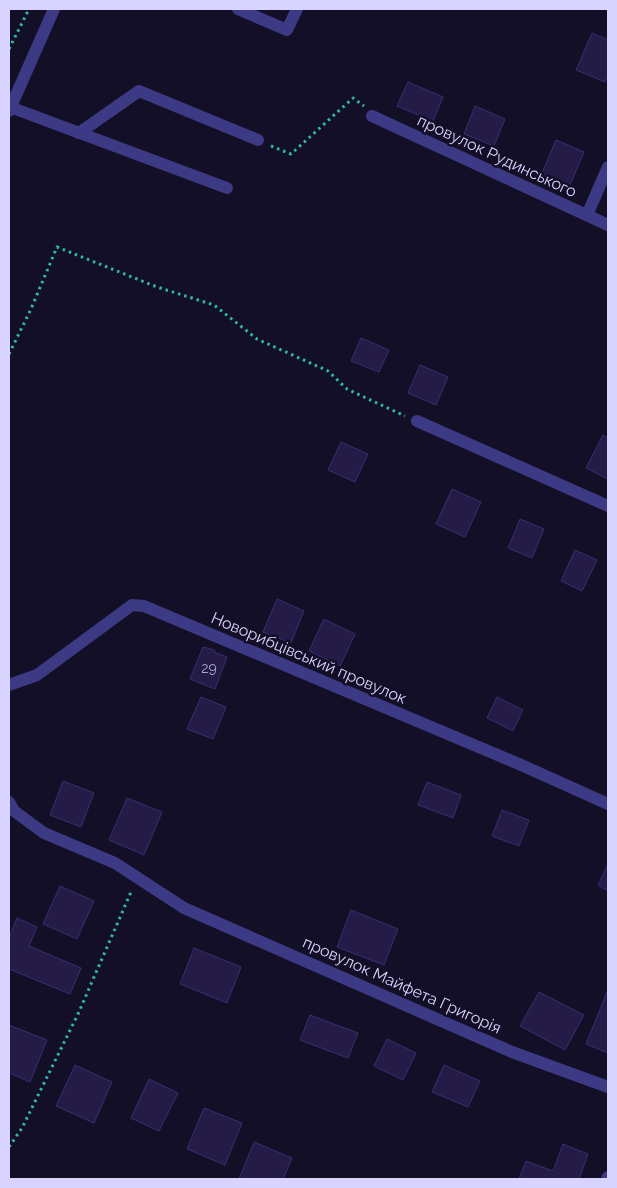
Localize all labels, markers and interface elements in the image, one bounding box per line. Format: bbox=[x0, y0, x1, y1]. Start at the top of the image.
street label: провулок Рудинського bbox=[414, 111, 580, 201]
street label: Новорибцівський провулок bbox=[208, 608, 410, 708]
house number: 29 bbox=[201, 660, 217, 676]
street label: провулок Майфета Григорія bbox=[300, 933, 504, 1037]

